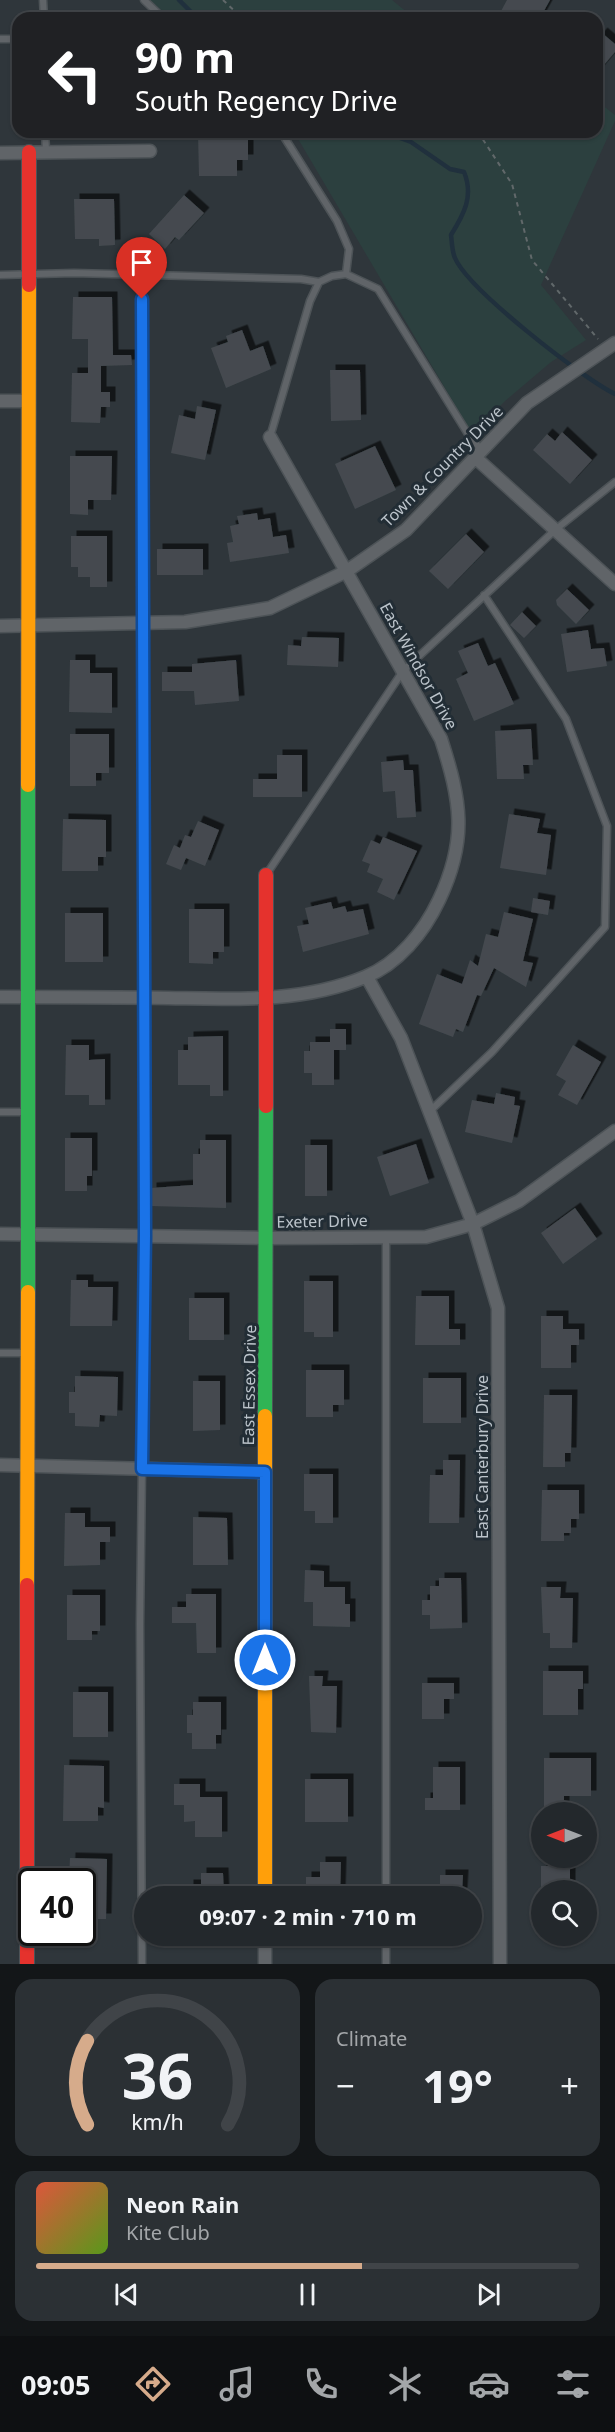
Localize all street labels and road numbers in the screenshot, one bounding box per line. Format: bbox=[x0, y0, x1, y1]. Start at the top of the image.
street label: Town & Country Drive bbox=[376, 400, 508, 532]
street label: East Windsor Drive bbox=[375, 599, 463, 733]
street label: Exeter Drive bbox=[276, 1209, 368, 1233]
street label: East Essex Drive bbox=[237, 1325, 261, 1445]
street label: East Canterbury Drive bbox=[471, 1375, 493, 1539]

